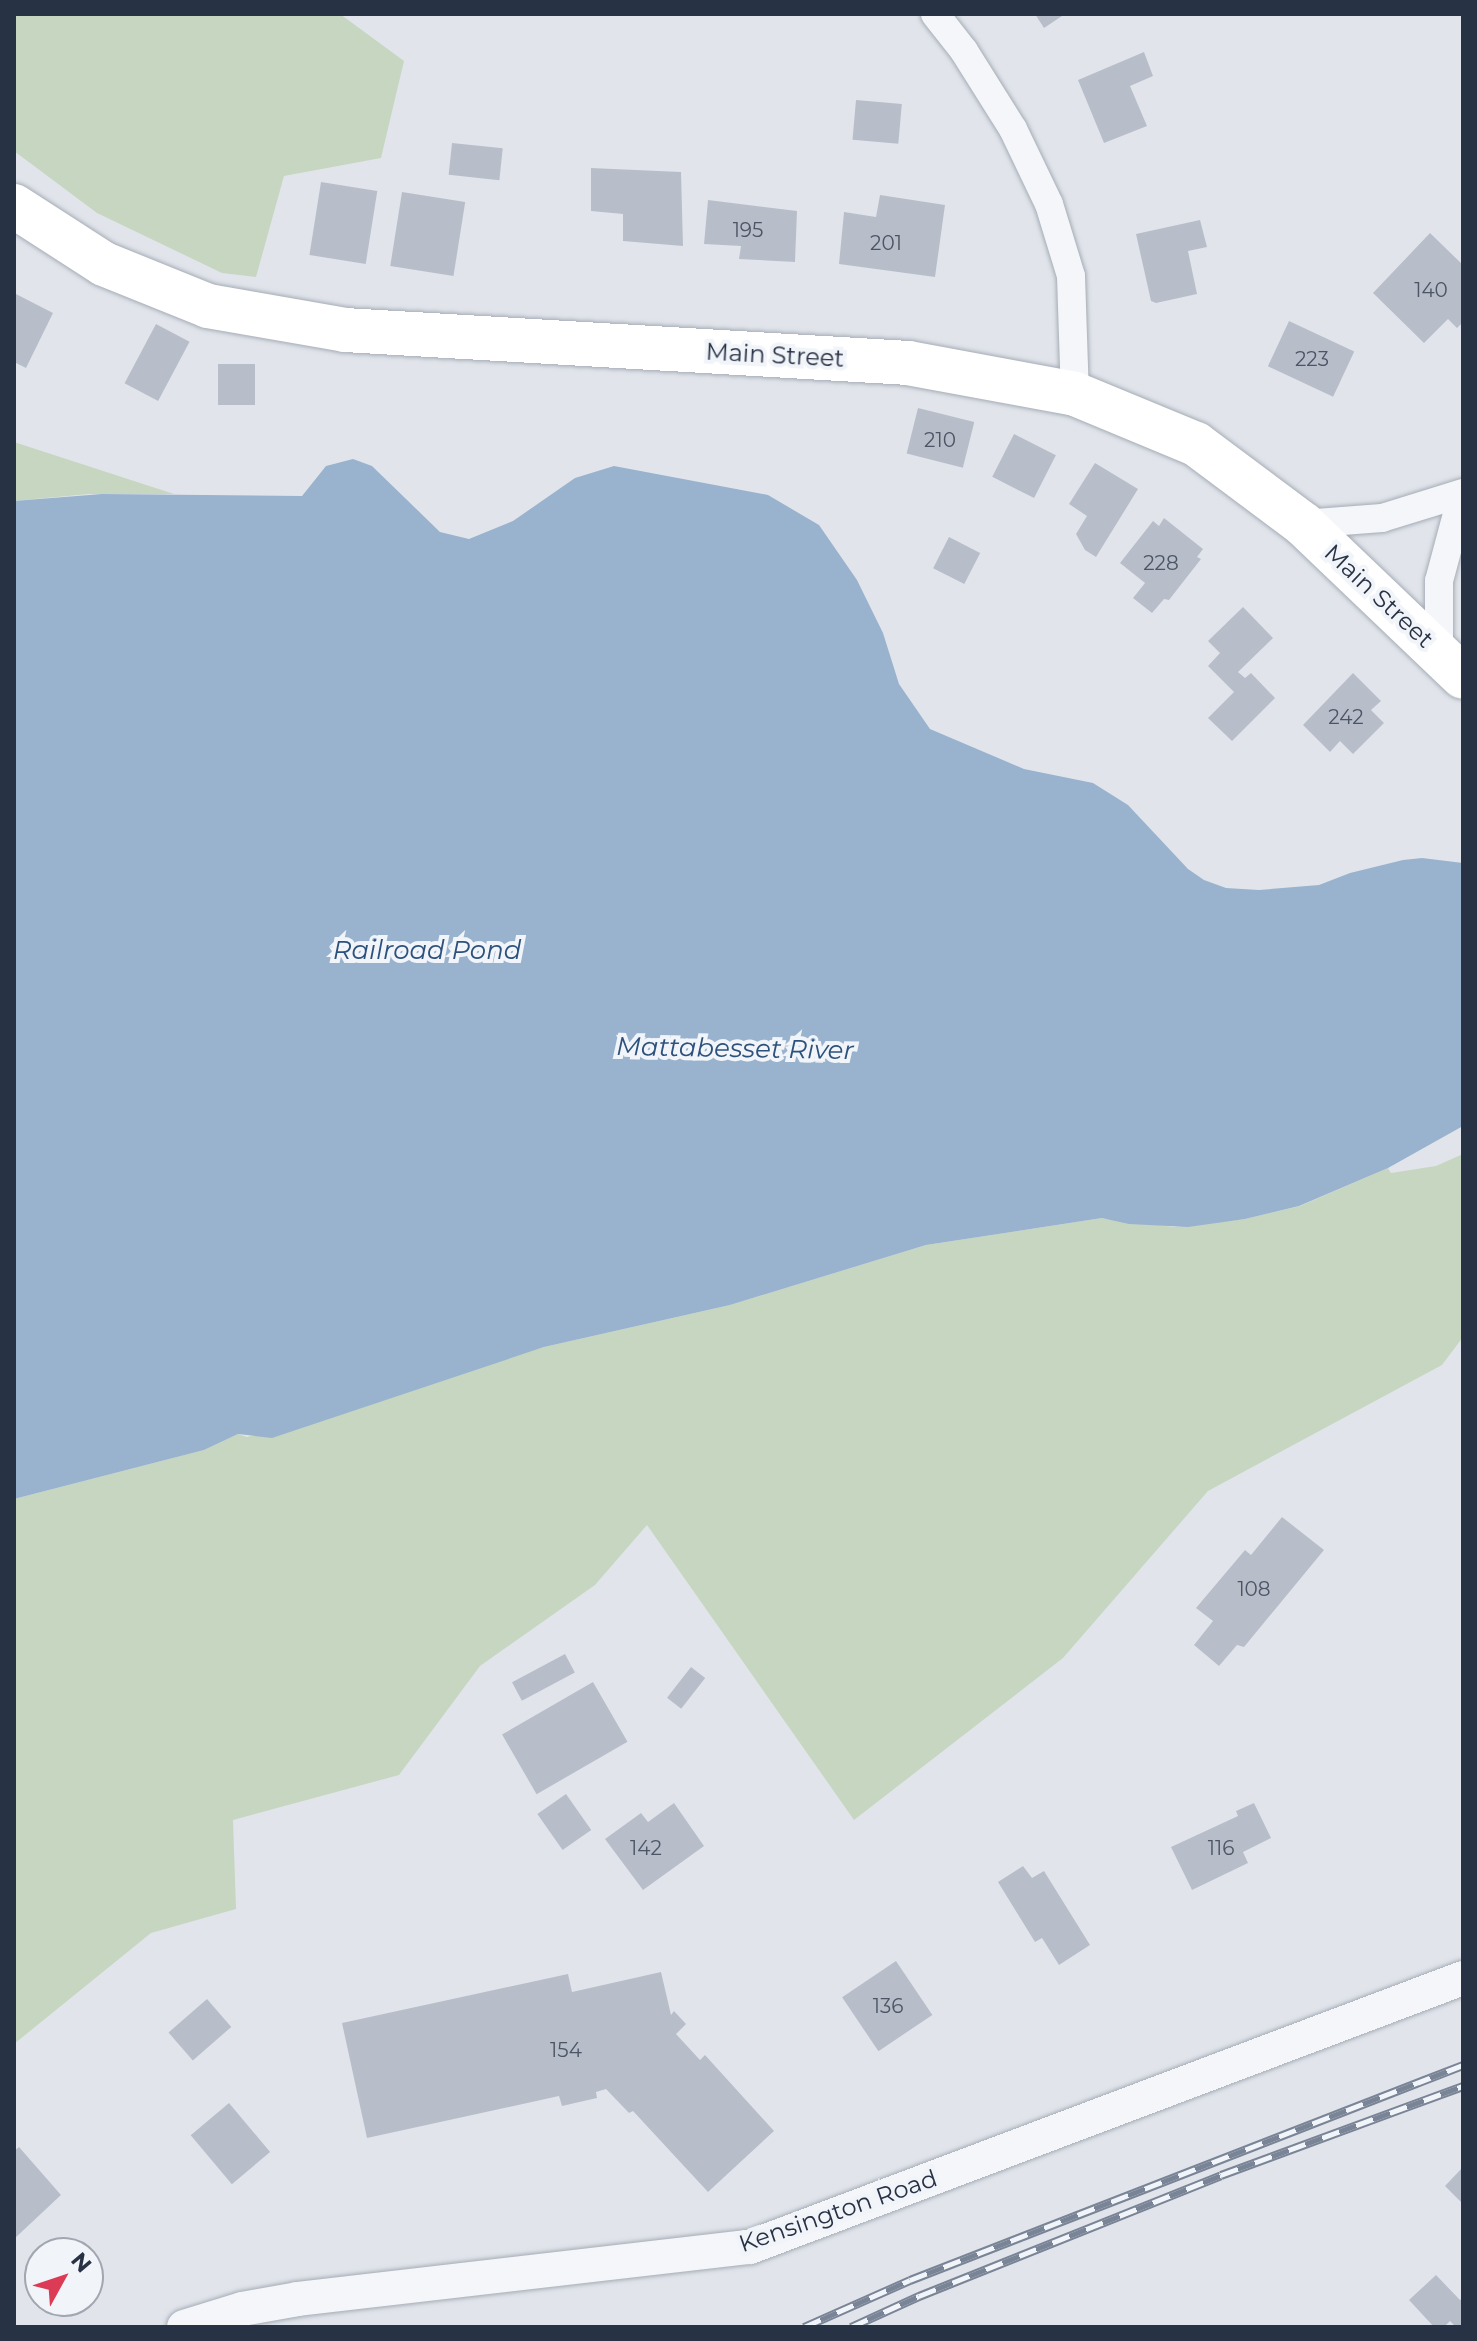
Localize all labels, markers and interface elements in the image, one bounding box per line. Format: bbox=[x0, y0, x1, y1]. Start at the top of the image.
house number: 195 bbox=[733, 218, 763, 242]
house number: 201 bbox=[870, 231, 902, 255]
house number: 140 bbox=[1414, 278, 1448, 302]
street label: Main Street bbox=[705, 337, 845, 373]
house number: 223 bbox=[1295, 347, 1329, 371]
house number: 210 bbox=[924, 428, 956, 452]
street label: Main Street bbox=[1318, 538, 1440, 654]
house number: 228 bbox=[1143, 551, 1179, 575]
house number: 242 bbox=[1328, 705, 1364, 729]
water label: Railroad Pond bbox=[333, 935, 521, 967]
water label: Mattabesset River bbox=[616, 1031, 854, 1067]
house number: 108 bbox=[1237, 1577, 1271, 1601]
house number: 142 bbox=[630, 1836, 662, 1860]
house number: 116 bbox=[1208, 1836, 1234, 1860]
house number: 136 bbox=[873, 1994, 903, 2018]
house number: 154 bbox=[550, 2038, 582, 2062]
street label: Kensington Road bbox=[735, 2164, 941, 2258]
north arrow bbox=[24, 2237, 104, 2317]
text: N bbox=[65, 2247, 97, 2278]

